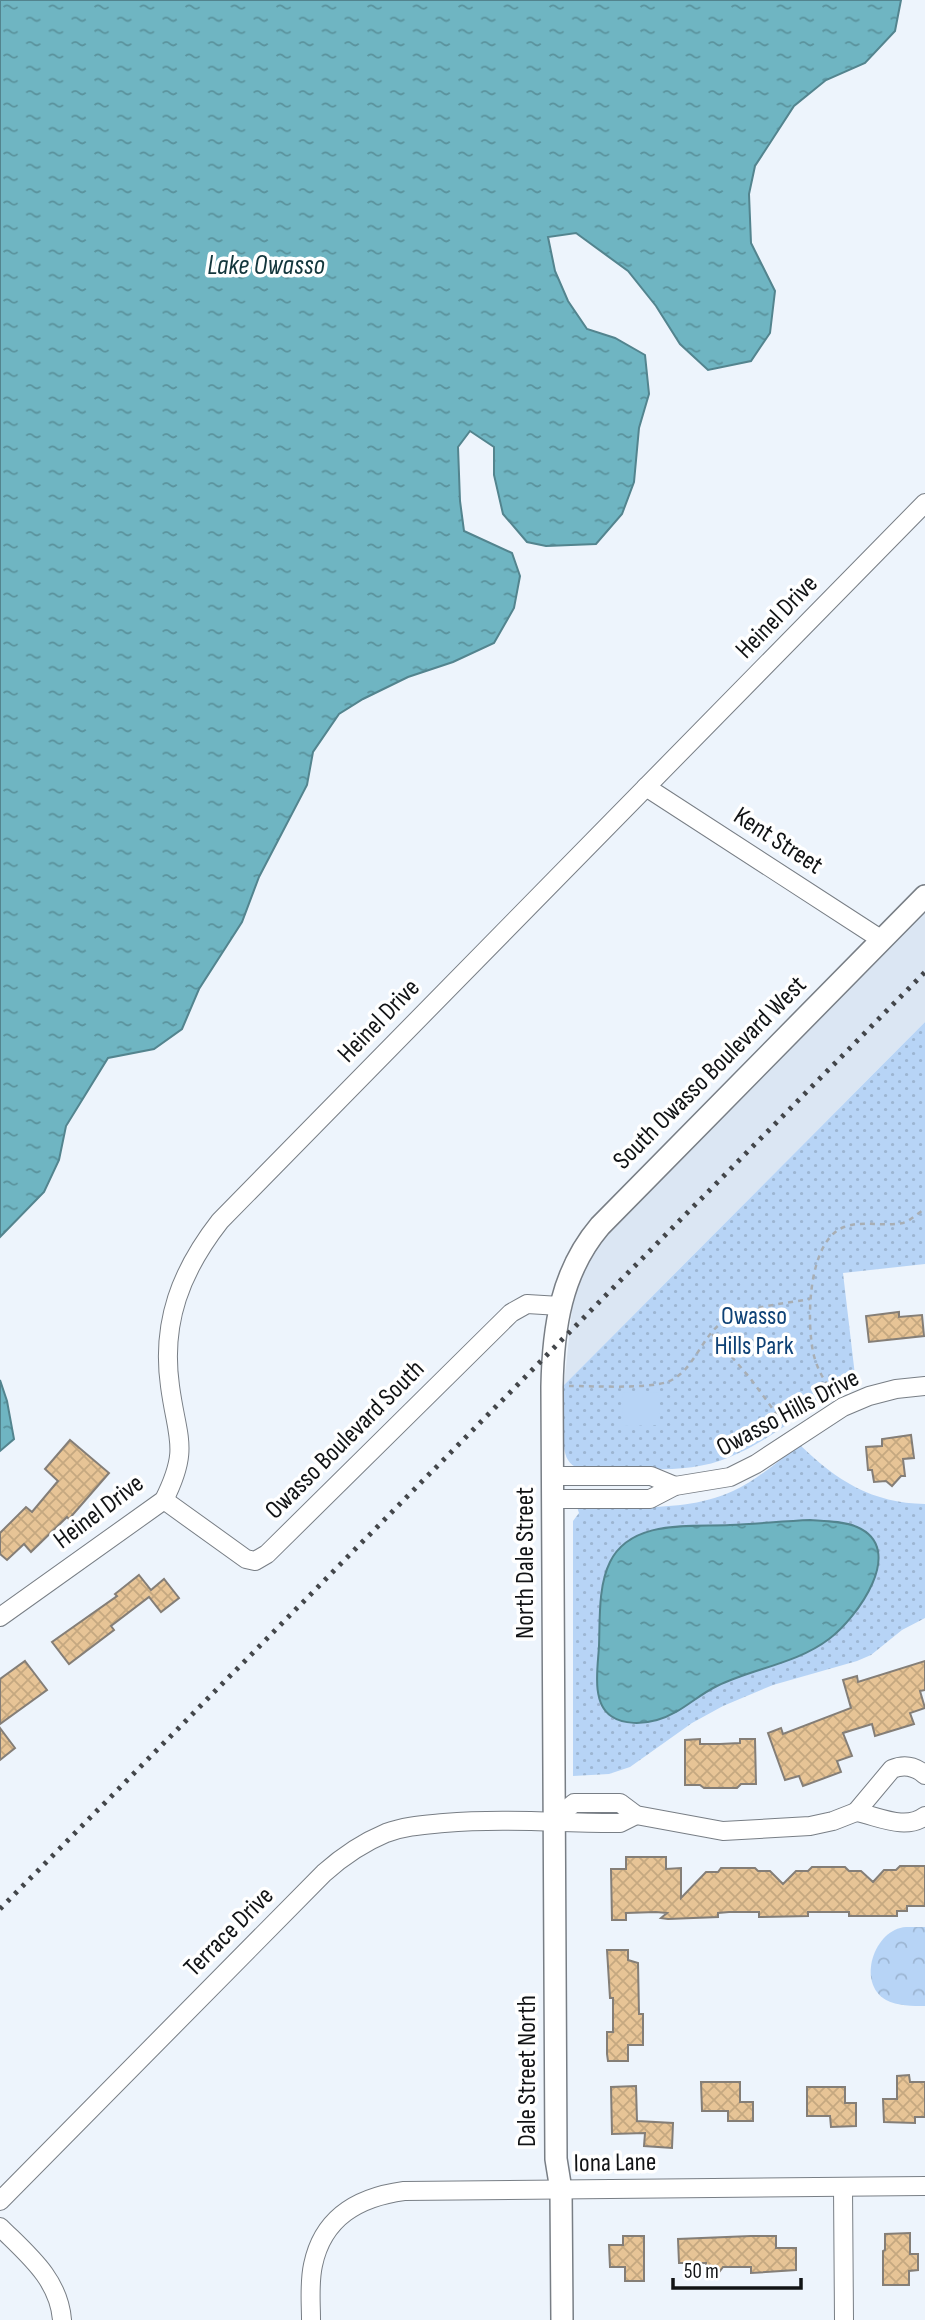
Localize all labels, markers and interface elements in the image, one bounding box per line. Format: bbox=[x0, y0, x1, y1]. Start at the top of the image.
water label: Lake Owasso bbox=[207, 249, 325, 282]
street label: Heinel Drive bbox=[730, 569, 824, 665]
street label: Kent Street bbox=[728, 801, 828, 881]
street label: South Owasso Boulevard West bbox=[607, 970, 813, 1176]
street label: Heinel Drive bbox=[332, 973, 426, 1069]
park label: Owasso Hills Park bbox=[714, 1301, 794, 1362]
street label: Owasso Boulevard South bbox=[259, 1354, 431, 1526]
street label: Owasso Hills Drive bbox=[711, 1362, 865, 1464]
street label: Heinel Drive bbox=[48, 1468, 150, 1556]
street label: North Dale Street bbox=[510, 1487, 541, 1639]
street label: Terrace Drive bbox=[178, 1881, 280, 1983]
street label: Dale Street North bbox=[512, 1995, 543, 2147]
street label: Iona Lane bbox=[573, 2147, 657, 2179]
scale bar bbox=[673, 2246, 801, 2290]
text: 50 m bbox=[684, 2259, 719, 2284]

